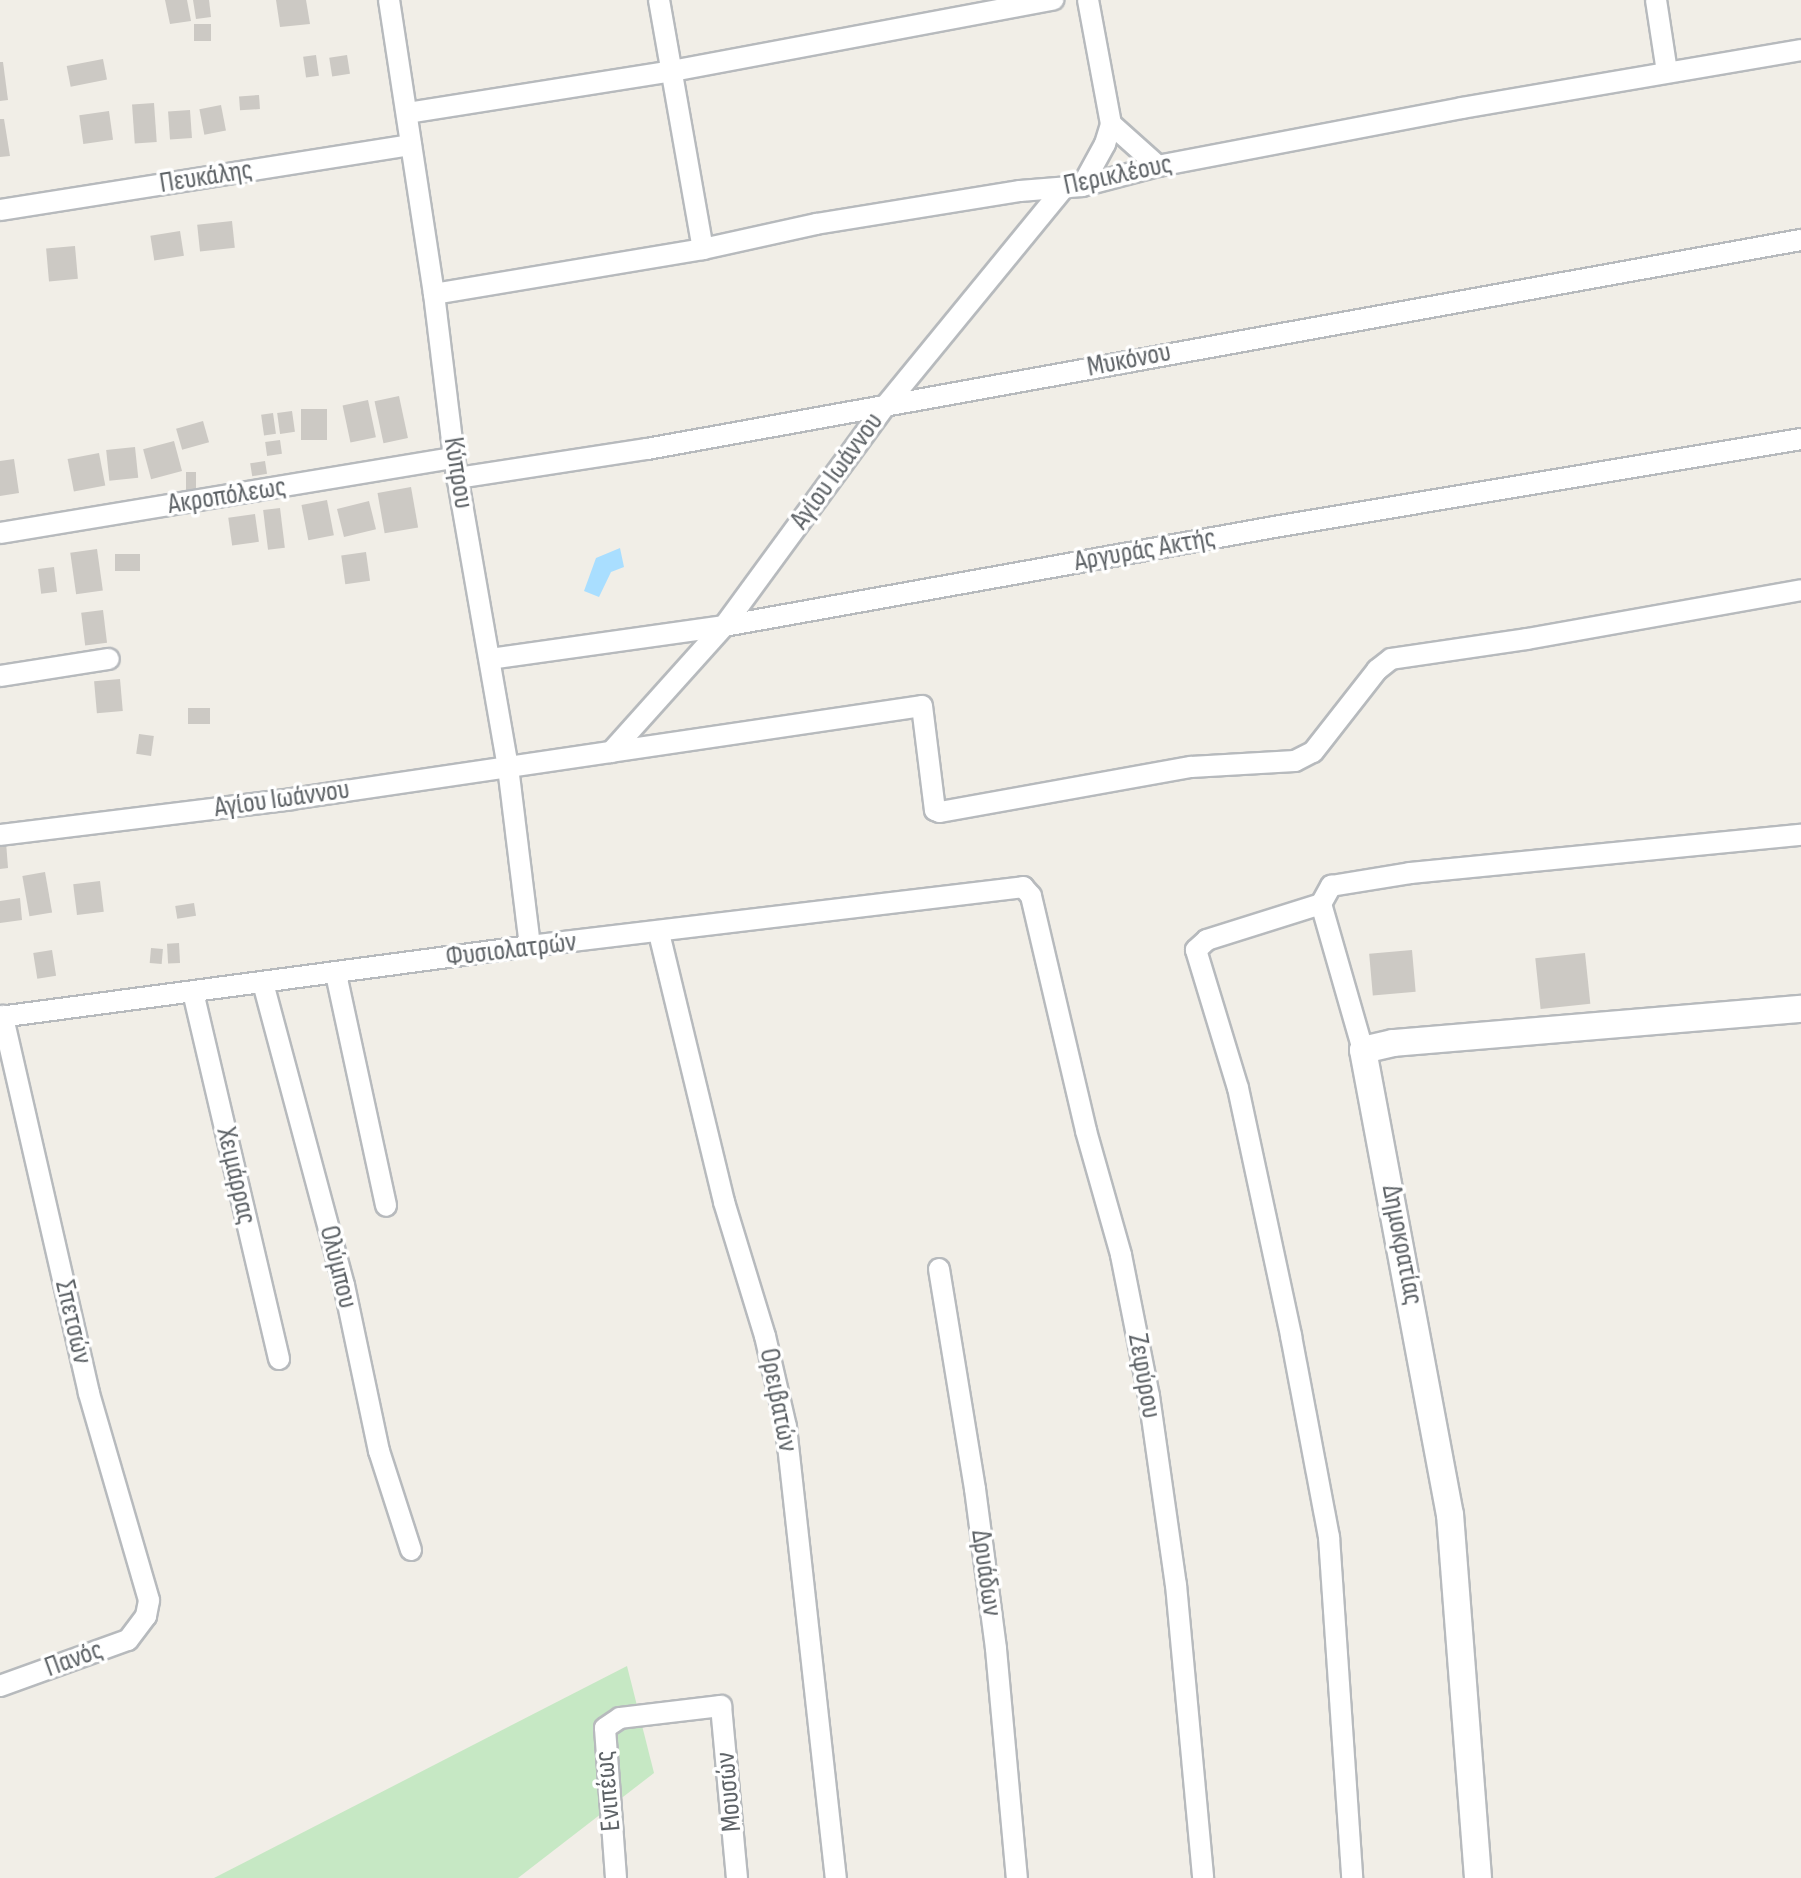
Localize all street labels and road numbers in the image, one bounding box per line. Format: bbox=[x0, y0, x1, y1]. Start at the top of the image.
street label: Περικλέους bbox=[1061, 147, 1175, 203]
street label: Πευκάλης bbox=[157, 153, 255, 201]
street label: Μυκόνου bbox=[1084, 335, 1174, 385]
street label: Αγίου Ιωάννου bbox=[783, 406, 891, 536]
street label: Κύπρου bbox=[436, 435, 480, 511]
street label: Ακροπόλεως bbox=[166, 470, 288, 522]
street label: Αργυράς Ακτής bbox=[1072, 521, 1218, 579]
street label: Αγίου Ιωάννου bbox=[212, 773, 352, 825]
street label: Φυσιολατρών bbox=[444, 925, 578, 975]
street label: Χειμάρρας bbox=[209, 1124, 263, 1228]
street label: Δημοκρατίας bbox=[1374, 1182, 1430, 1308]
street label: Ολύμπου bbox=[312, 1222, 364, 1312]
street label: Σπετσών bbox=[47, 1277, 99, 1367]
street label: Ζεφύρου bbox=[1120, 1331, 1168, 1421]
street label: Ορειβατών bbox=[752, 1346, 804, 1454]
street label: Δρυάδων bbox=[963, 1528, 1009, 1618]
street label: Πανός bbox=[40, 1633, 108, 1685]
street label: Ενιπέως bbox=[588, 1749, 628, 1833]
street label: Μουσών bbox=[709, 1751, 749, 1833]

